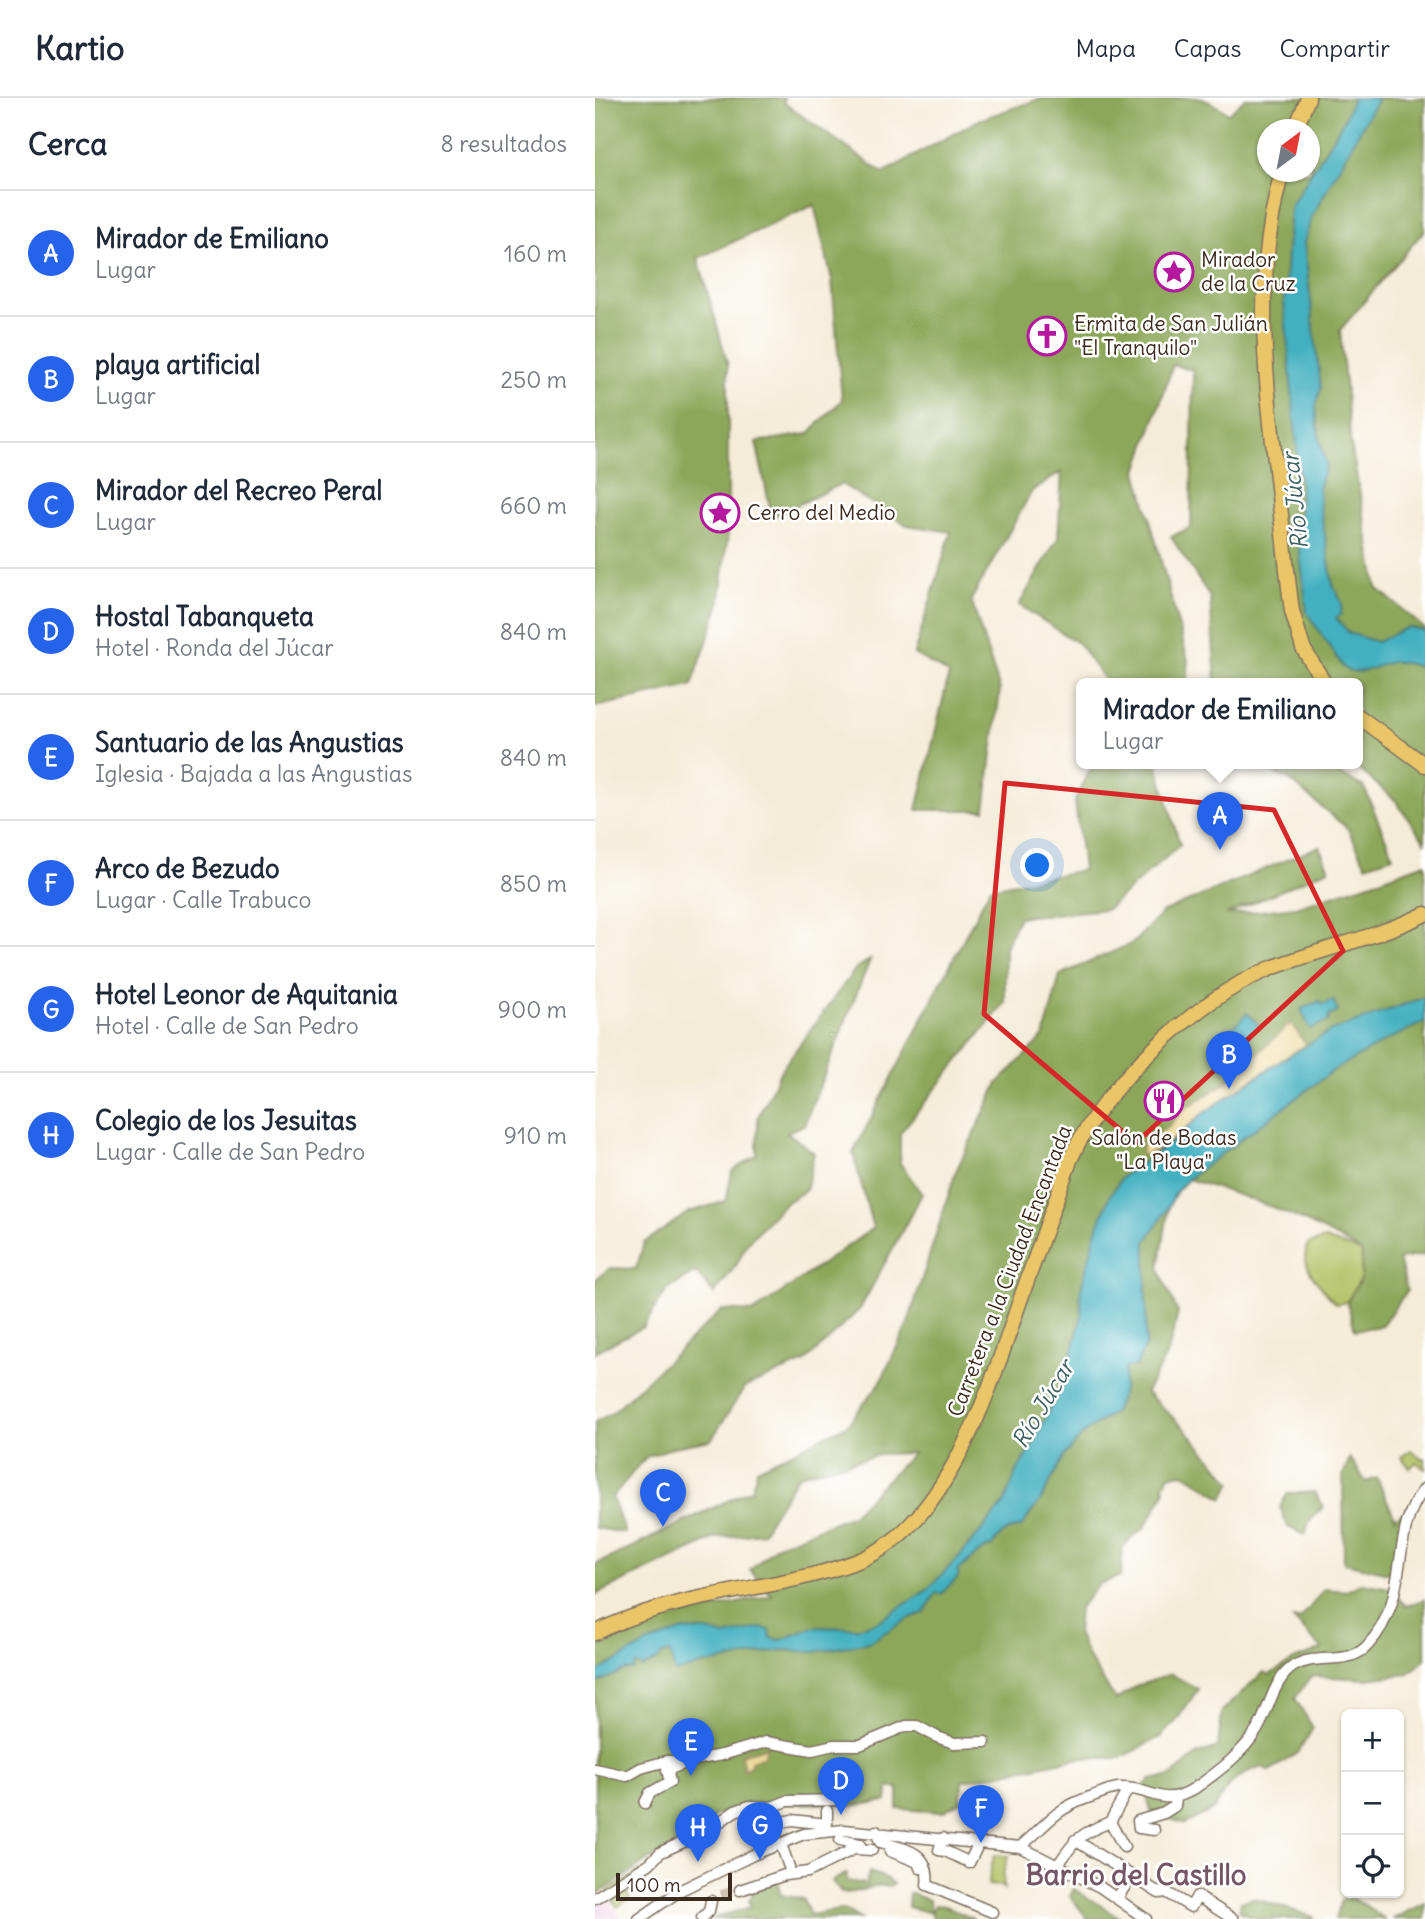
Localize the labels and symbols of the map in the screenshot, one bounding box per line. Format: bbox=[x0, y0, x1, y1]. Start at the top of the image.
north arrow bbox=[1257, 119, 1320, 182]
place label: Mirador de la Cruz bbox=[1201, 246, 1296, 297]
place icon: Mirador de la Cruz bbox=[1153, 251, 1195, 293]
place label: Ermita de San Julián "El Tranquilo" bbox=[1074, 310, 1268, 361]
church icon: Ermita de San Julián "El Tranquilo" bbox=[1026, 315, 1068, 357]
water label: Río Júcar bbox=[1275, 449, 1314, 551]
place icon: Cerro del Medio bbox=[699, 492, 741, 534]
place label: Cerro del Medio bbox=[747, 499, 896, 526]
pin: A bbox=[1197, 792, 1243, 850]
your location bbox=[1020, 848, 1054, 882]
pin: B bbox=[1206, 1031, 1252, 1089]
restaurant icon: Salón de Bodas "La Playa" bbox=[1143, 1080, 1185, 1122]
street label: Carretera a la Ciudad Encantada bbox=[941, 1121, 1078, 1420]
place label: Salón de Bodas "La Playa" bbox=[1091, 1124, 1237, 1175]
water label: Río Júcar bbox=[1005, 1352, 1081, 1453]
pin: C bbox=[640, 1469, 686, 1527]
pin: E bbox=[668, 1718, 714, 1776]
pin: D bbox=[818, 1757, 864, 1815]
pin: F bbox=[958, 1785, 1004, 1843]
pin: G bbox=[737, 1802, 783, 1860]
pin: H bbox=[675, 1804, 721, 1862]
district label: Barrio del Castillo bbox=[1025, 1857, 1247, 1893]
scale bar bbox=[616, 1870, 731, 1902]

